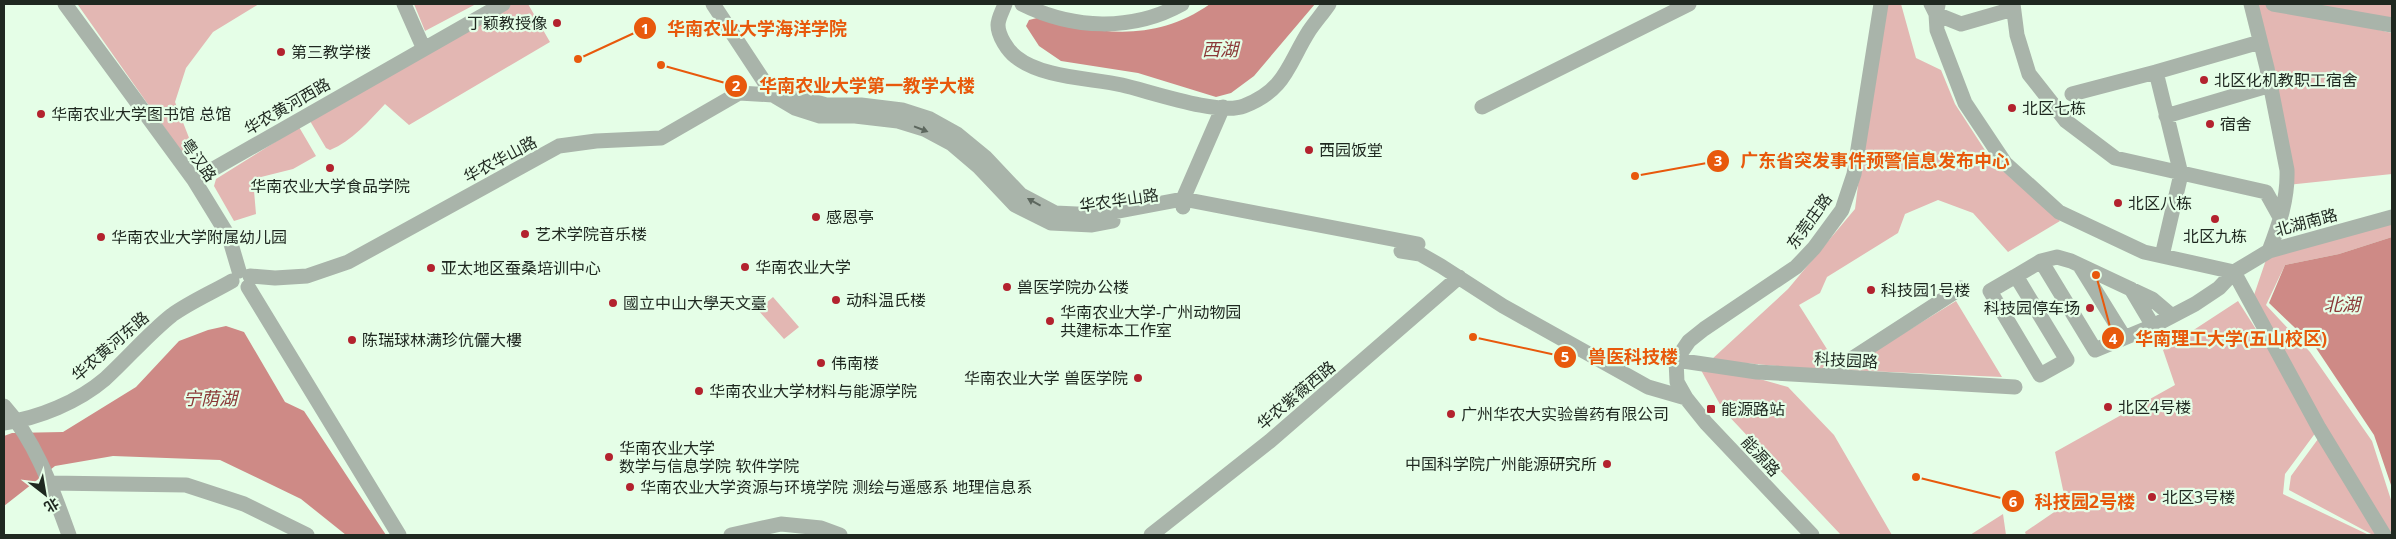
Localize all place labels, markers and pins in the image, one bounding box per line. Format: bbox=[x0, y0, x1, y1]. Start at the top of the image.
place label: 丁颖教授像 bbox=[467, 12, 547, 34]
callout: 华南农业大学海洋学院 bbox=[632, 12, 857, 45]
marker: 丁颖教授像 bbox=[551, 17, 563, 29]
place label: 第三教学楼 bbox=[291, 41, 371, 63]
marker: 第三教学楼 bbox=[275, 46, 287, 58]
place label: 北区化机教职工宿舍 bbox=[2214, 69, 2358, 91]
callout: 华南农业大学第一教学大楼 bbox=[724, 70, 985, 103]
marker: 北区化机教职工宿舍 bbox=[2198, 74, 2210, 86]
place label: 北区七栋 bbox=[2022, 97, 2086, 119]
marker: 北区七栋 bbox=[2006, 102, 2018, 114]
place label: 华南农业大学图书馆 总馆 bbox=[51, 103, 231, 125]
marker: 华南农业大学图书馆 总馆 bbox=[35, 108, 47, 120]
place label: 宿舍 bbox=[2220, 113, 2252, 135]
marker: 宿舍 bbox=[2204, 118, 2216, 130]
place label: 西园饭堂 bbox=[1319, 139, 1383, 161]
marker: 西园饭堂 bbox=[1303, 144, 1315, 156]
callout: 广东省突发事件预警信息发布中心 bbox=[1705, 144, 2020, 177]
marker: 华南农业大学食品学院 bbox=[324, 162, 336, 174]
place label: 华南农业大学食品学院 bbox=[250, 175, 410, 197]
place label: 北区八栋 bbox=[2128, 192, 2192, 214]
marker: 北区八栋 bbox=[2112, 197, 2124, 209]
place label: 感恩亭 bbox=[826, 206, 874, 228]
marker: 感恩亭 bbox=[810, 211, 822, 223]
marker: 北区九栋 bbox=[2209, 213, 2221, 225]
place label: 艺术学院音乐楼 bbox=[535, 223, 647, 245]
place label: 北区九栋 bbox=[2183, 225, 2247, 247]
place label: 华南农业大学附属幼儿园 bbox=[111, 226, 287, 248]
marker: 艺术学院音乐楼 bbox=[519, 228, 531, 240]
marker: 华南农业大学附属幼儿园 bbox=[95, 231, 107, 243]
place label: 华南农业大学 bbox=[755, 256, 851, 278]
place label: 亚太地区蚕桑培训中心 bbox=[441, 257, 601, 279]
marker: 华南农业大学 bbox=[739, 261, 751, 273]
marker: 亚太地区蚕桑培训中心 bbox=[425, 262, 437, 274]
place label: 兽医学院办公楼 bbox=[1017, 276, 1129, 298]
place label: 科技园1号楼 bbox=[1881, 279, 1970, 301]
marker: 兽医学院办公楼 bbox=[1001, 281, 1013, 293]
marker: 科技园1号楼 bbox=[1865, 284, 1877, 296]
place label: 动科温氏楼 bbox=[846, 289, 926, 311]
place label: 國立中山大學天文臺 bbox=[623, 292, 767, 314]
marker: 动科温氏楼 bbox=[830, 294, 842, 306]
marker: 國立中山大學天文臺 bbox=[607, 297, 619, 309]
place label: 科技园停车场 bbox=[1984, 297, 2080, 319]
place label: 华南农业大学-广州动物园 共建标本工作室 bbox=[1060, 301, 1241, 341]
marker: 科技园停车场 bbox=[2084, 302, 2096, 314]
marker: 华南农业大学-广州动物园 共建标本工作室 bbox=[1044, 315, 1056, 327]
callout: 华南理工大学(五山校区) bbox=[2100, 322, 2337, 355]
place label: 陈瑞球林满珍伉儷大樓 bbox=[362, 329, 522, 351]
marker: 陈瑞球林满珍伉儷大樓 bbox=[346, 334, 358, 346]
callout: 兽医科技楼 bbox=[1553, 340, 1688, 373]
place label: 伟南楼 bbox=[831, 352, 879, 374]
marker: 伟南楼 bbox=[815, 357, 827, 369]
place label: 华南农业大学 兽医学院 bbox=[964, 367, 1128, 389]
marker: 华南农业大学 兽医学院 bbox=[1132, 372, 1144, 384]
place label: 华南农业大学材料与能源学院 bbox=[709, 380, 917, 402]
marker: 华南农业大学材料与能源学院 bbox=[693, 385, 705, 397]
place label: 北区4号楼 bbox=[2118, 396, 2191, 418]
place label: 能源路站 bbox=[1721, 398, 1785, 420]
marker: 北区4号楼 bbox=[2102, 401, 2114, 413]
place label: 广州华农大实验兽药有限公司 bbox=[1461, 403, 1669, 425]
marker: 能源路站 bbox=[1705, 403, 1717, 415]
marker: 广州华农大实验兽药有限公司 bbox=[1445, 408, 1457, 420]
place label: 华南农业大学 数学与信息学院 软件学院 bbox=[619, 437, 799, 477]
marker: 华南农业大学 数学与信息学院 软件学院 bbox=[603, 451, 615, 463]
place label: 中国科学院广州能源研究所 bbox=[1405, 453, 1597, 475]
marker: 中国科学院广州能源研究所 bbox=[1601, 458, 1613, 470]
place label: 华南农业大学资源与环境学院 测绘与遥感系 地理信息系 bbox=[640, 476, 1032, 498]
marker: 华南农业大学资源与环境学院 测绘与遥感系 地理信息系 bbox=[624, 481, 636, 493]
callout: 科技园2号楼 bbox=[2000, 485, 2146, 518]
place label: 北区3号楼 bbox=[2162, 486, 2235, 508]
marker: 北区3号楼 bbox=[2146, 491, 2158, 503]

